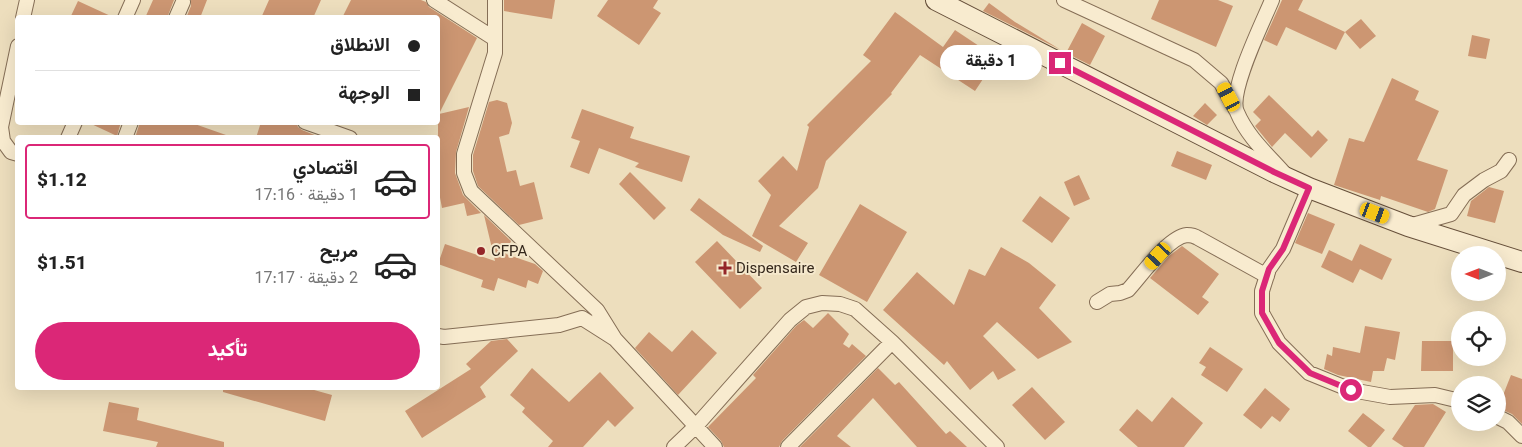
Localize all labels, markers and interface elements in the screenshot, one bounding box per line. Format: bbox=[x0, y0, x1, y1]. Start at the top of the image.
text: الانطلاق bbox=[330, 32, 390, 61]
callout: 1 دقيقة bbox=[940, 46, 1042, 80]
text: 1 دقيقة bbox=[965, 50, 1017, 75]
route end bbox=[1049, 52, 1071, 74]
text: الوجهة bbox=[338, 80, 390, 109]
car bbox=[1215, 80, 1242, 114]
text: اقتصادي bbox=[293, 155, 358, 184]
icon: car bbox=[373, 159, 418, 204]
text: $1.12 bbox=[37, 167, 87, 196]
text: 1 دقيقة · 17:16 bbox=[255, 184, 358, 209]
car bbox=[1358, 201, 1391, 225]
text: مريح bbox=[320, 238, 358, 267]
car bbox=[1142, 240, 1173, 272]
place label: CFPA bbox=[491, 241, 528, 264]
icon: car bbox=[373, 242, 418, 287]
marker: CFPA bbox=[475, 245, 487, 257]
north arrow bbox=[1451, 246, 1506, 301]
map controls bbox=[1451, 246, 1506, 431]
text: $1.51 bbox=[37, 250, 87, 279]
place label: Dispensaire bbox=[736, 258, 814, 281]
marker: Dispensaire bbox=[718, 261, 732, 275]
text: 2 دقيقة · 17:17 bbox=[255, 267, 358, 292]
button: locate bbox=[1451, 311, 1506, 366]
button: تأكيد bbox=[35, 322, 420, 380]
button: layers bbox=[1451, 376, 1506, 431]
route start bbox=[1340, 379, 1362, 401]

